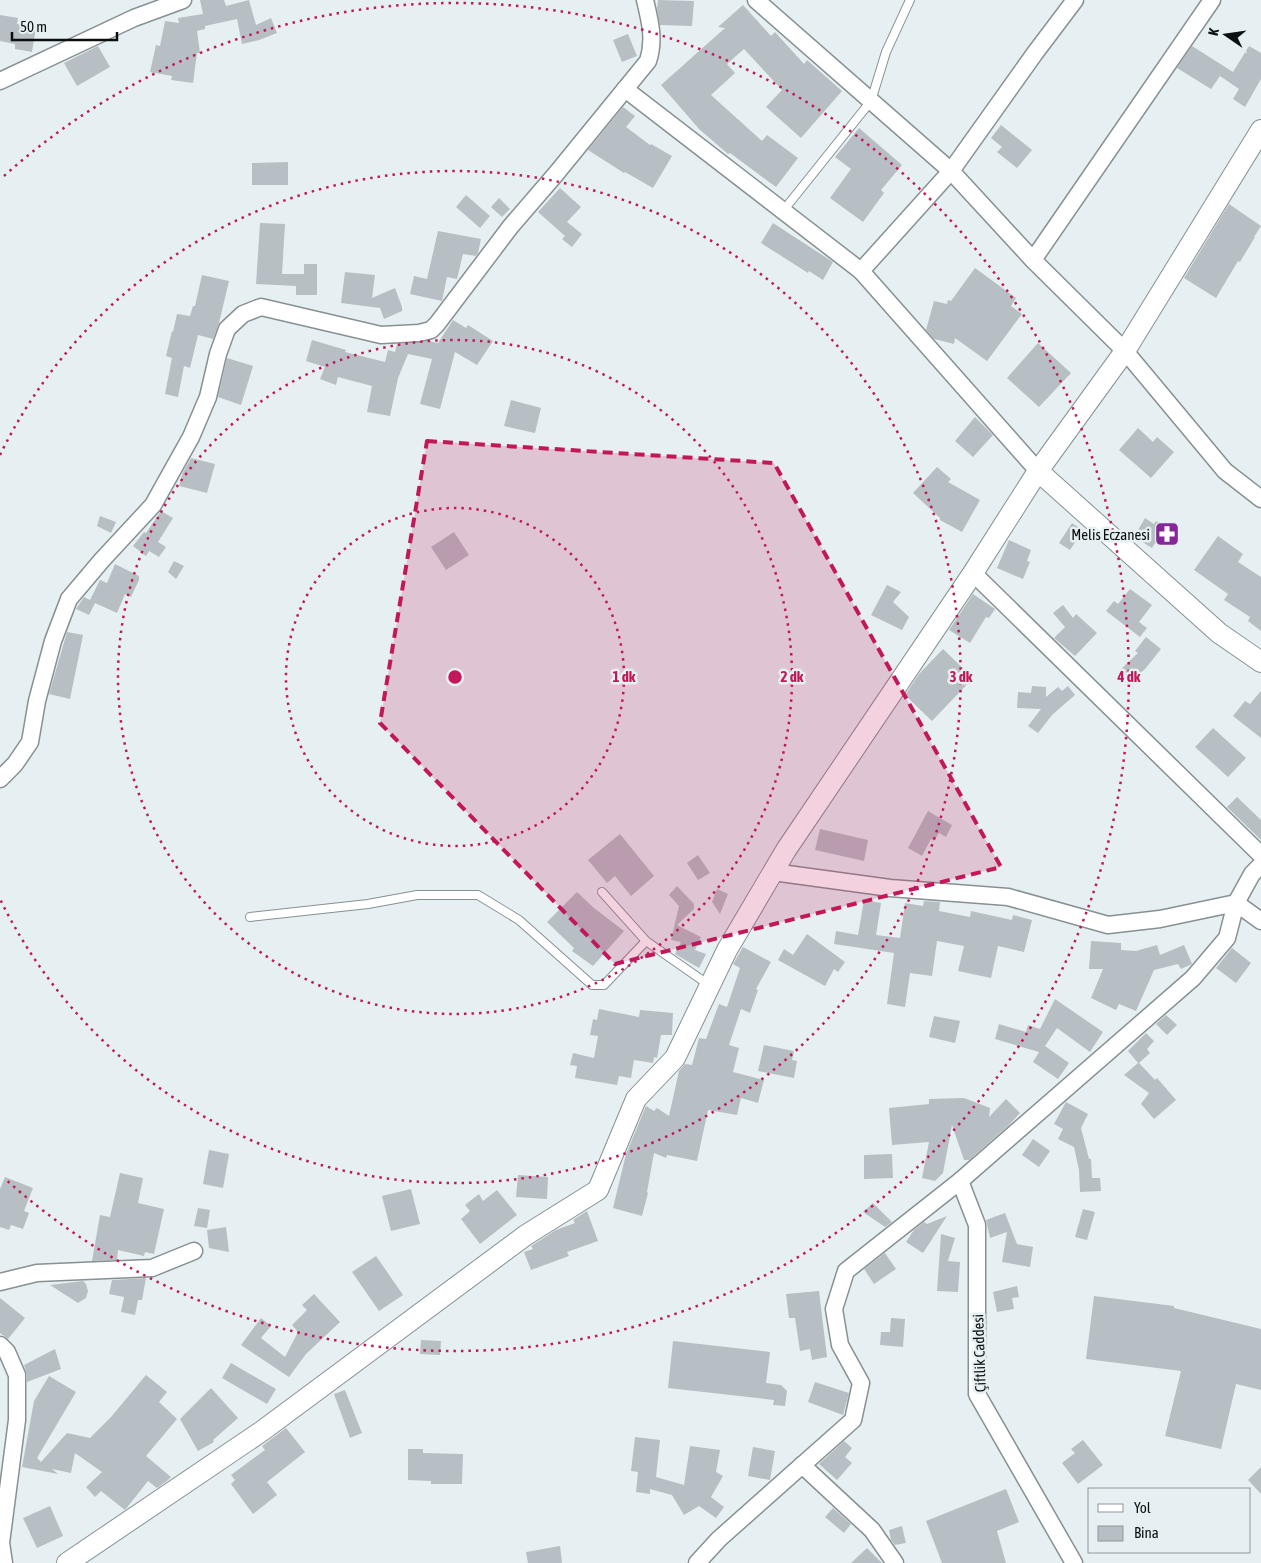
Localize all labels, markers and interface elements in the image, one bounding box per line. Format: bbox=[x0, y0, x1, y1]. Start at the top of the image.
scale bar bbox=[12, 10, 118, 42]
north arrow bbox=[1201, 10, 1251, 60]
text: 50 m bbox=[20, 18, 47, 35]
text: K bbox=[1205, 27, 1222, 37]
pharmacy icon: Melis Eczanesi bbox=[1154, 521, 1180, 547]
place label: Melis Eczanesi bbox=[1071, 526, 1150, 543]
centre of rings bbox=[446, 668, 464, 686]
text: 1 dk bbox=[613, 668, 636, 685]
text: 2 dk bbox=[781, 668, 804, 685]
text: 3 dk bbox=[950, 668, 973, 685]
text: 4 dk bbox=[1117, 668, 1141, 685]
street label: Çiftlik Caddesi bbox=[969, 1314, 989, 1392]
legend bbox=[1088, 1488, 1251, 1553]
text: Yol bbox=[1134, 1499, 1151, 1516]
text: Bina bbox=[1134, 1524, 1159, 1541]

